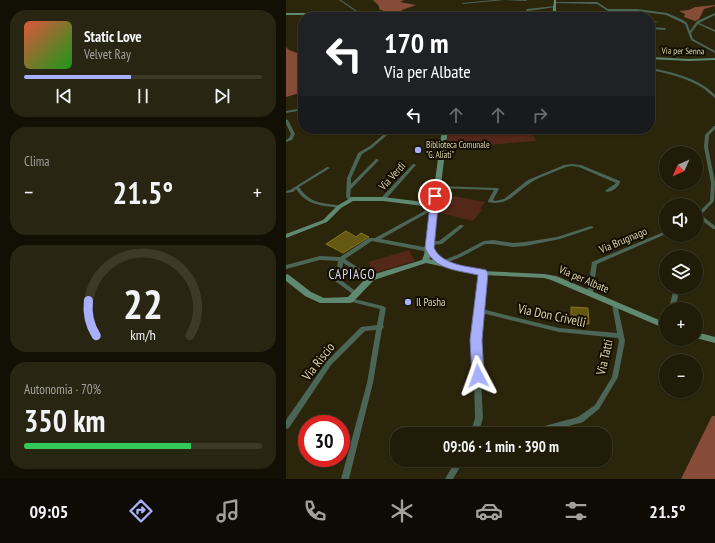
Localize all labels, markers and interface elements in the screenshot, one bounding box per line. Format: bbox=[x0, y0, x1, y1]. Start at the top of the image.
text: 170 m bbox=[384, 24, 448, 61]
text: Static Love bbox=[84, 27, 142, 46]
icon: left bbox=[318, 28, 370, 80]
street label: Via per Senna bbox=[661, 45, 705, 56]
text: Velvet Ray bbox=[84, 46, 131, 63]
text: Via per Albate bbox=[384, 60, 471, 83]
icon: previous bbox=[53, 85, 75, 107]
icon: pause bbox=[132, 85, 154, 107]
icon: next bbox=[211, 85, 233, 107]
icon: left bbox=[403, 104, 425, 126]
icon: ahead bbox=[445, 104, 467, 126]
icon: ahead bbox=[487, 104, 509, 126]
icon: right bbox=[529, 104, 551, 126]
place label: Biblioteca Comunale "G. Aliati" bbox=[426, 139, 490, 160]
marker: Biblioteca Comunale "G. Aliati" bbox=[413, 145, 423, 155]
north arrow bbox=[659, 146, 703, 190]
map controls bbox=[659, 146, 703, 398]
text: Clima bbox=[24, 153, 49, 170]
street label: Via Verdi bbox=[375, 159, 408, 194]
text: 21.5° bbox=[113, 173, 173, 212]
text: − bbox=[24, 178, 33, 206]
text: + bbox=[253, 178, 262, 206]
pin bbox=[418, 179, 452, 213]
icon: arrive bbox=[424, 185, 446, 207]
button: sound bbox=[659, 198, 703, 242]
street label: Via Brugnago bbox=[596, 224, 649, 257]
button: layers bbox=[659, 250, 703, 294]
street label: Via per Albate bbox=[556, 262, 612, 296]
district label: CAPIAGO bbox=[328, 266, 376, 283]
text: 22 bbox=[123, 277, 163, 330]
place label: Il Pasha bbox=[416, 295, 445, 309]
marker: Il Pasha bbox=[403, 297, 413, 307]
street label: Via Don Crivelli bbox=[515, 300, 588, 331]
button: + bbox=[659, 302, 703, 346]
text: km/h bbox=[130, 325, 156, 344]
street label: Via Tatti bbox=[592, 337, 617, 378]
street label: Via Riscio bbox=[298, 339, 339, 384]
button: − bbox=[659, 354, 703, 398]
position arrow bbox=[457, 355, 499, 397]
text: Autonomia · 70% bbox=[24, 381, 101, 398]
text: 350 km bbox=[24, 401, 105, 440]
speed limit sign: 30 bbox=[298, 415, 350, 467]
text: 09:06 · 1 min · 390 m bbox=[443, 437, 559, 456]
icon: directions bbox=[127, 497, 155, 525]
icon: music bbox=[214, 497, 242, 525]
icon: phone bbox=[301, 497, 329, 525]
icon: climate bbox=[388, 497, 416, 525]
icon: car bbox=[475, 497, 503, 525]
icon: filters bbox=[562, 497, 590, 525]
text: 09:05 bbox=[29, 500, 68, 523]
text: 21.5° bbox=[649, 500, 686, 523]

